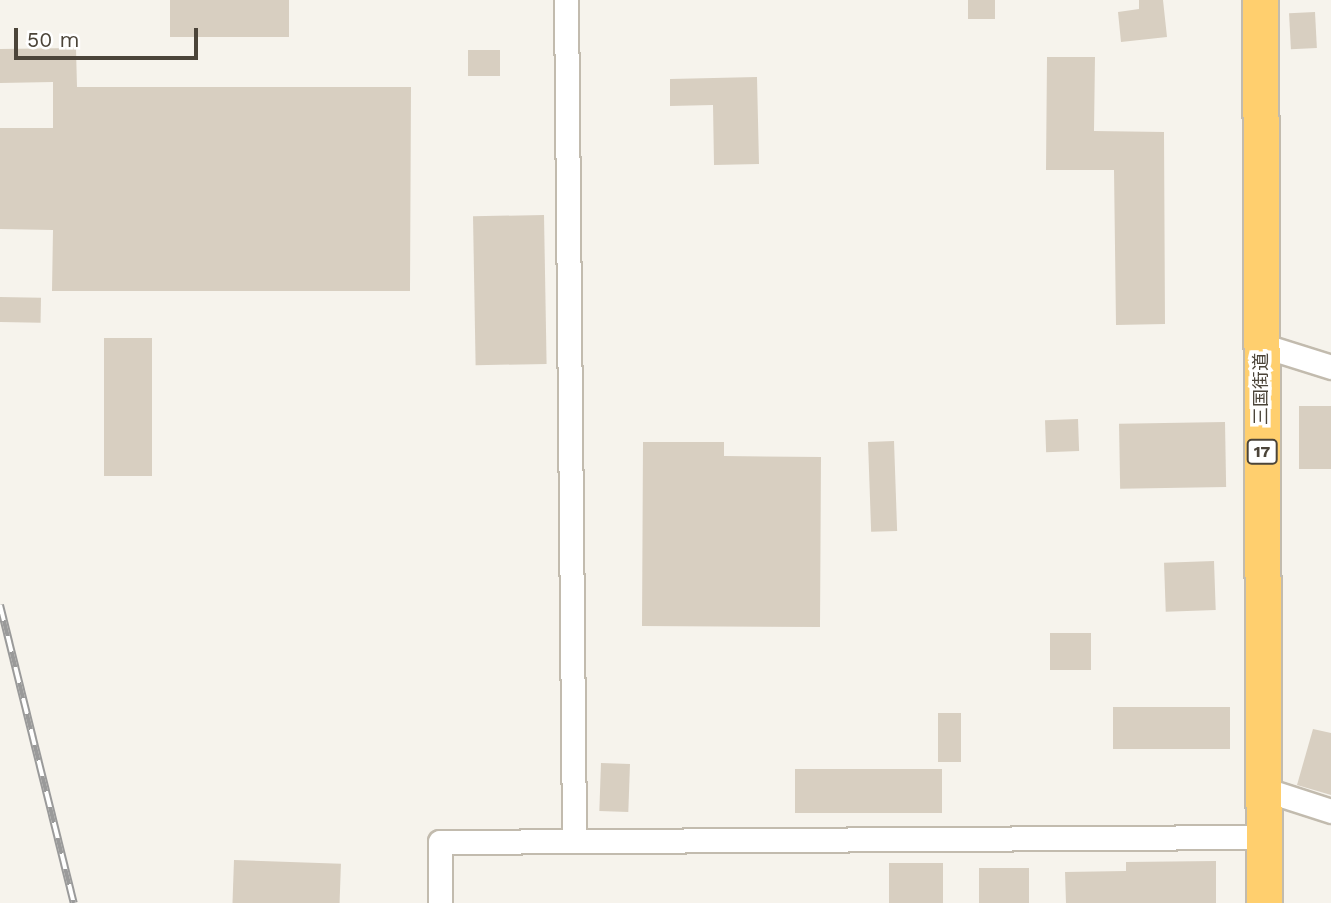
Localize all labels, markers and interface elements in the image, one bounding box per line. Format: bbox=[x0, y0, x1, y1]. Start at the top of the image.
scale bar bbox=[18, 14, 201, 58]
text: 50 m bbox=[27, 27, 79, 52]
street label: 三国街道 bbox=[1250, 353, 1272, 425]
road number: 17 bbox=[1246, 440, 1278, 464]

